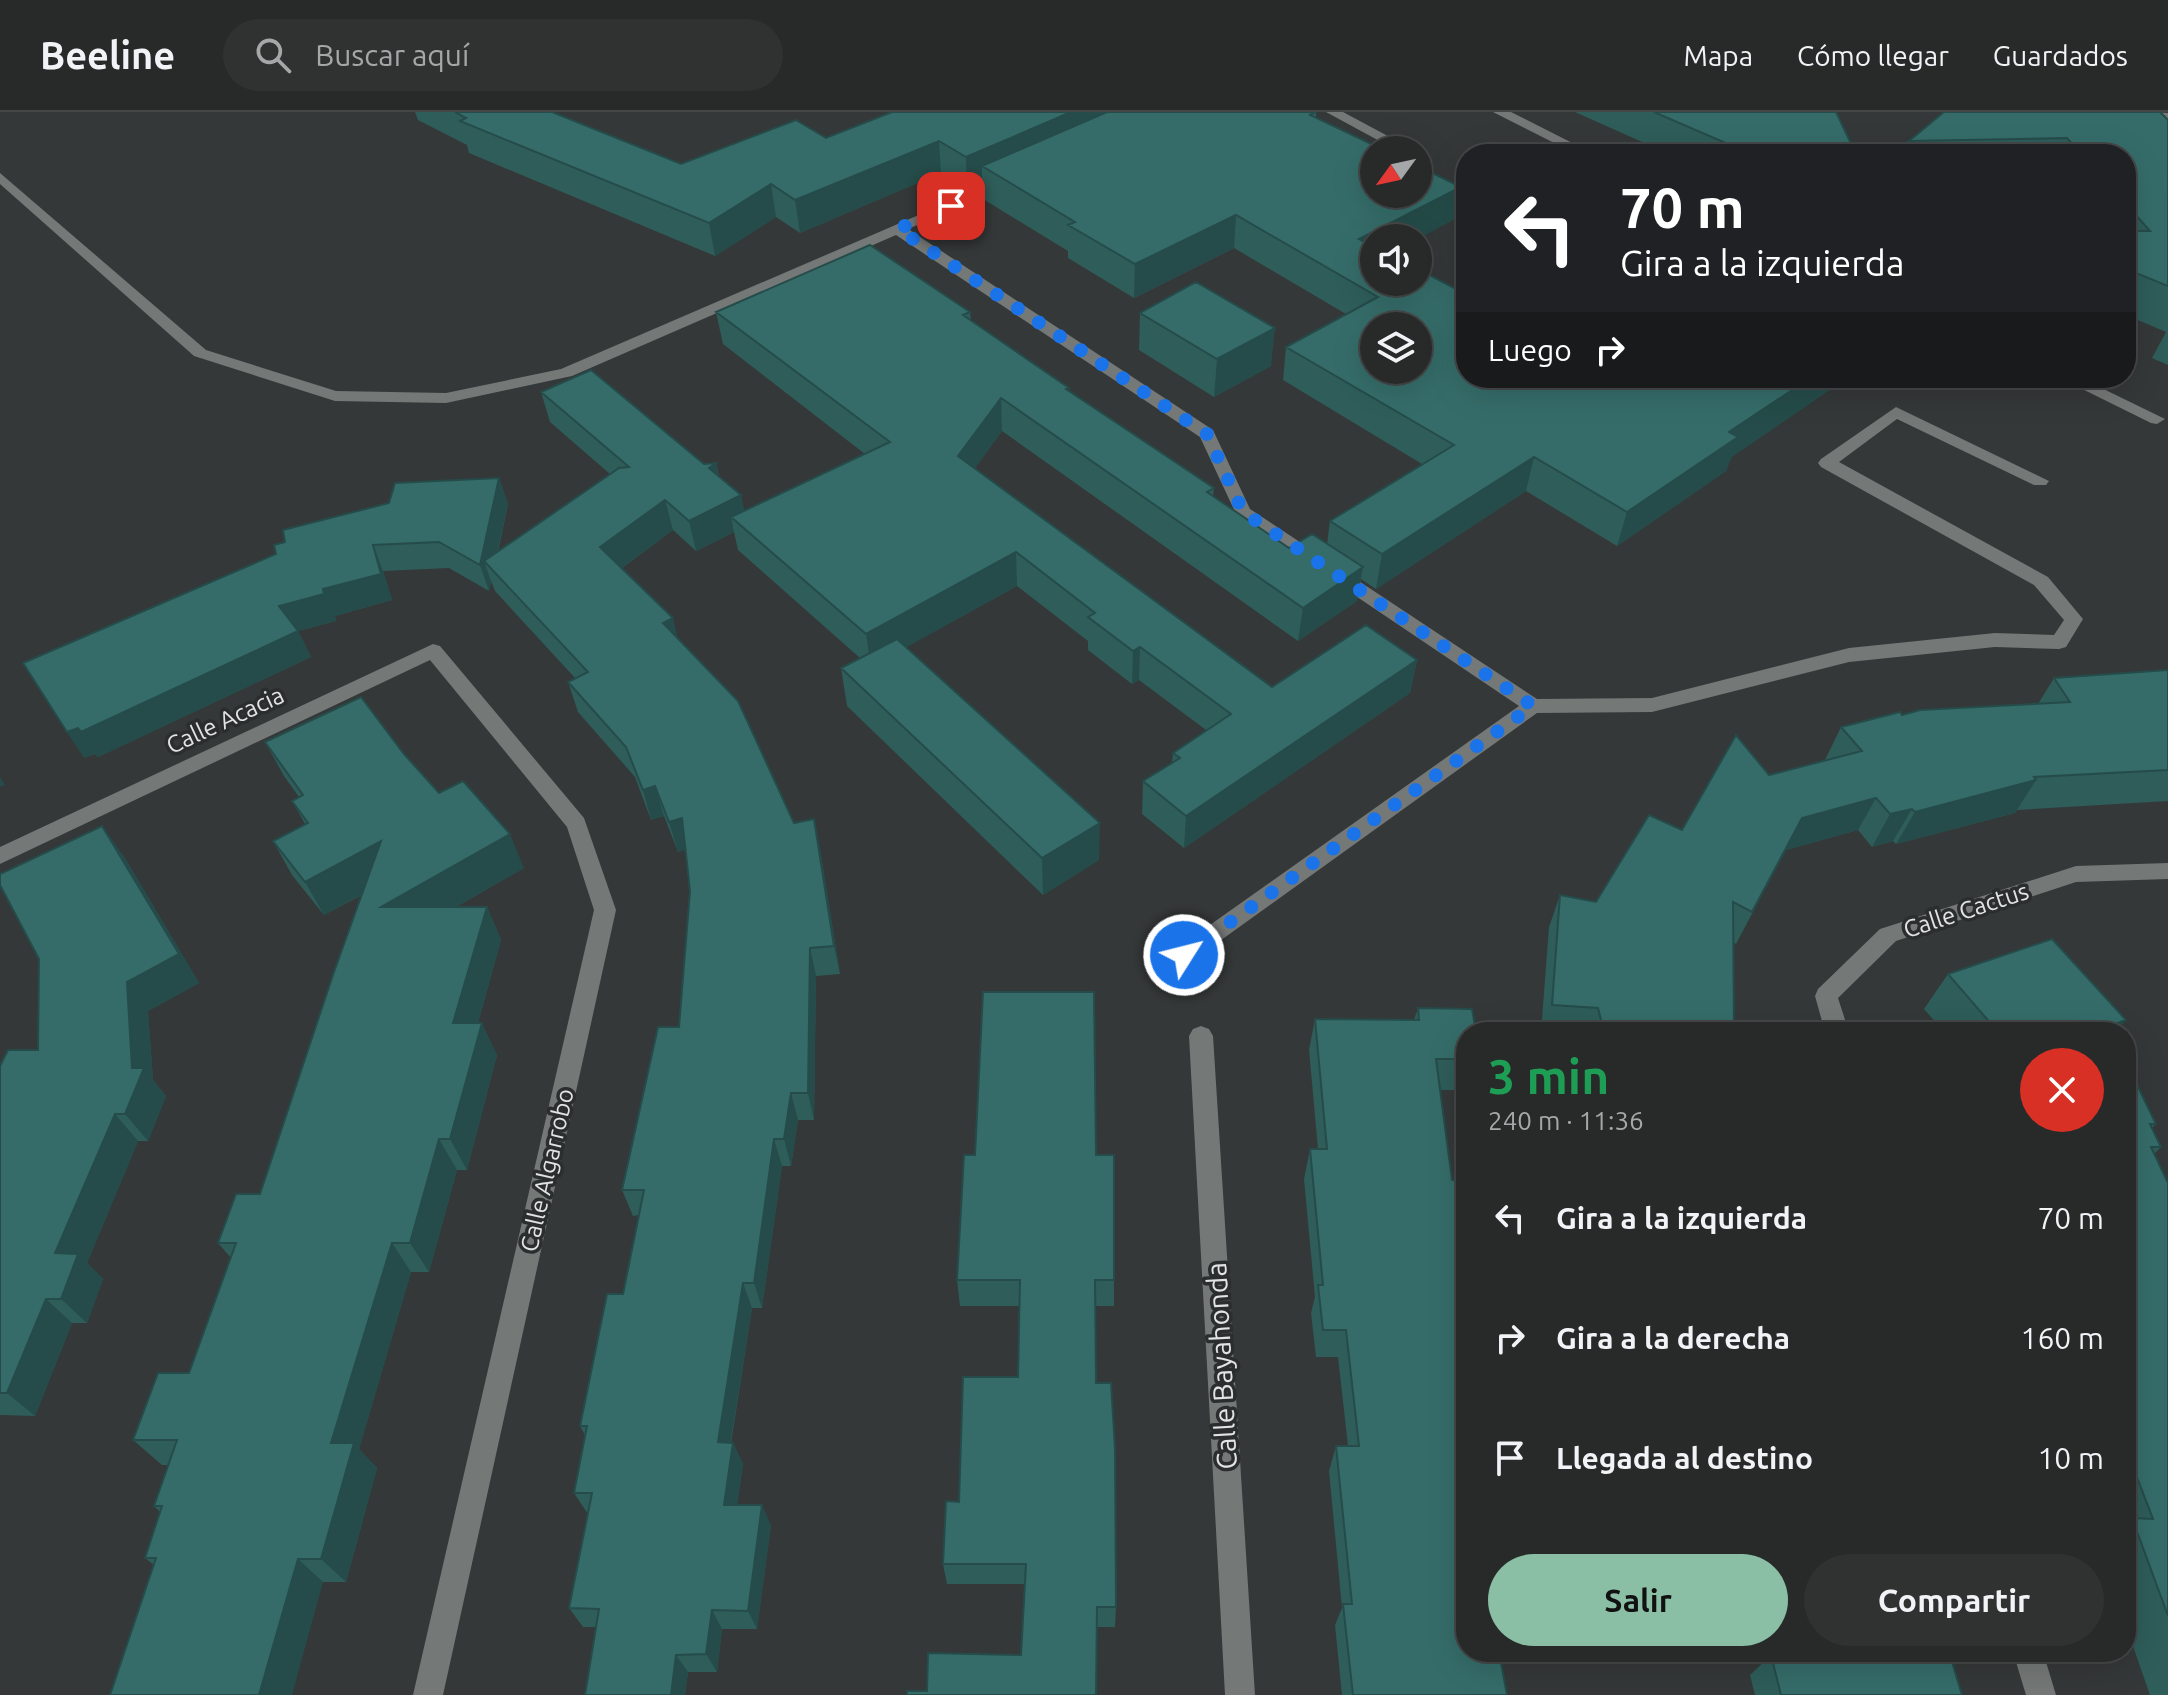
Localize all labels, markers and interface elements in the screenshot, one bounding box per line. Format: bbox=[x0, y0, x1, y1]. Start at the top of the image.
search box bbox=[223, 19, 783, 91]
icon: search bbox=[251, 33, 295, 77]
text: Beeline bbox=[40, 34, 175, 76]
text: Buscar aquí bbox=[315, 38, 469, 72]
text: Mapa bbox=[1684, 40, 1753, 71]
text: Cómo llegar bbox=[1797, 40, 1949, 71]
text: Guardados bbox=[1993, 40, 2128, 71]
north arrow bbox=[1360, 136, 1432, 208]
map controls bbox=[1360, 136, 1432, 384]
pin bbox=[917, 172, 985, 240]
icon: left bbox=[1488, 176, 1592, 280]
text: 70 m bbox=[1620, 176, 1745, 239]
icon: arrive bbox=[929, 184, 973, 228]
button: sound bbox=[1360, 224, 1432, 296]
text: Gira a la izquierda bbox=[1620, 242, 1904, 283]
button: layers bbox=[1360, 312, 1432, 384]
icon: right bbox=[1588, 328, 1632, 372]
text: Luego bbox=[1488, 333, 1572, 367]
street label: Calle Acacia bbox=[162, 681, 288, 759]
street label: Calle Cactus bbox=[1900, 877, 2032, 943]
position arrow bbox=[1142, 913, 1226, 997]
button: close bbox=[2020, 1048, 2104, 1132]
text: 3 min bbox=[1488, 1049, 1609, 1103]
street label: Calle Algarrobo bbox=[515, 1086, 579, 1254]
text: 240 m · 11:36 bbox=[1488, 1106, 1644, 1135]
icon: left bbox=[1488, 1196, 1532, 1240]
text: Gira a la izquierda bbox=[1556, 1201, 1807, 1235]
text: 70 m bbox=[2037, 1201, 2104, 1235]
street label: Calle Bayahonda bbox=[1200, 1262, 1242, 1470]
icon: right bbox=[1488, 1316, 1532, 1360]
text: Gira a la derecha bbox=[1556, 1321, 1790, 1355]
text: 160 m bbox=[2020, 1321, 2104, 1355]
icon: arrive bbox=[1488, 1436, 1532, 1480]
text: Llegada al destino bbox=[1556, 1441, 1813, 1475]
text: 10 m bbox=[2037, 1441, 2104, 1475]
button: Salir bbox=[1488, 1554, 1788, 1646]
button: Compartir bbox=[1804, 1554, 2104, 1646]

